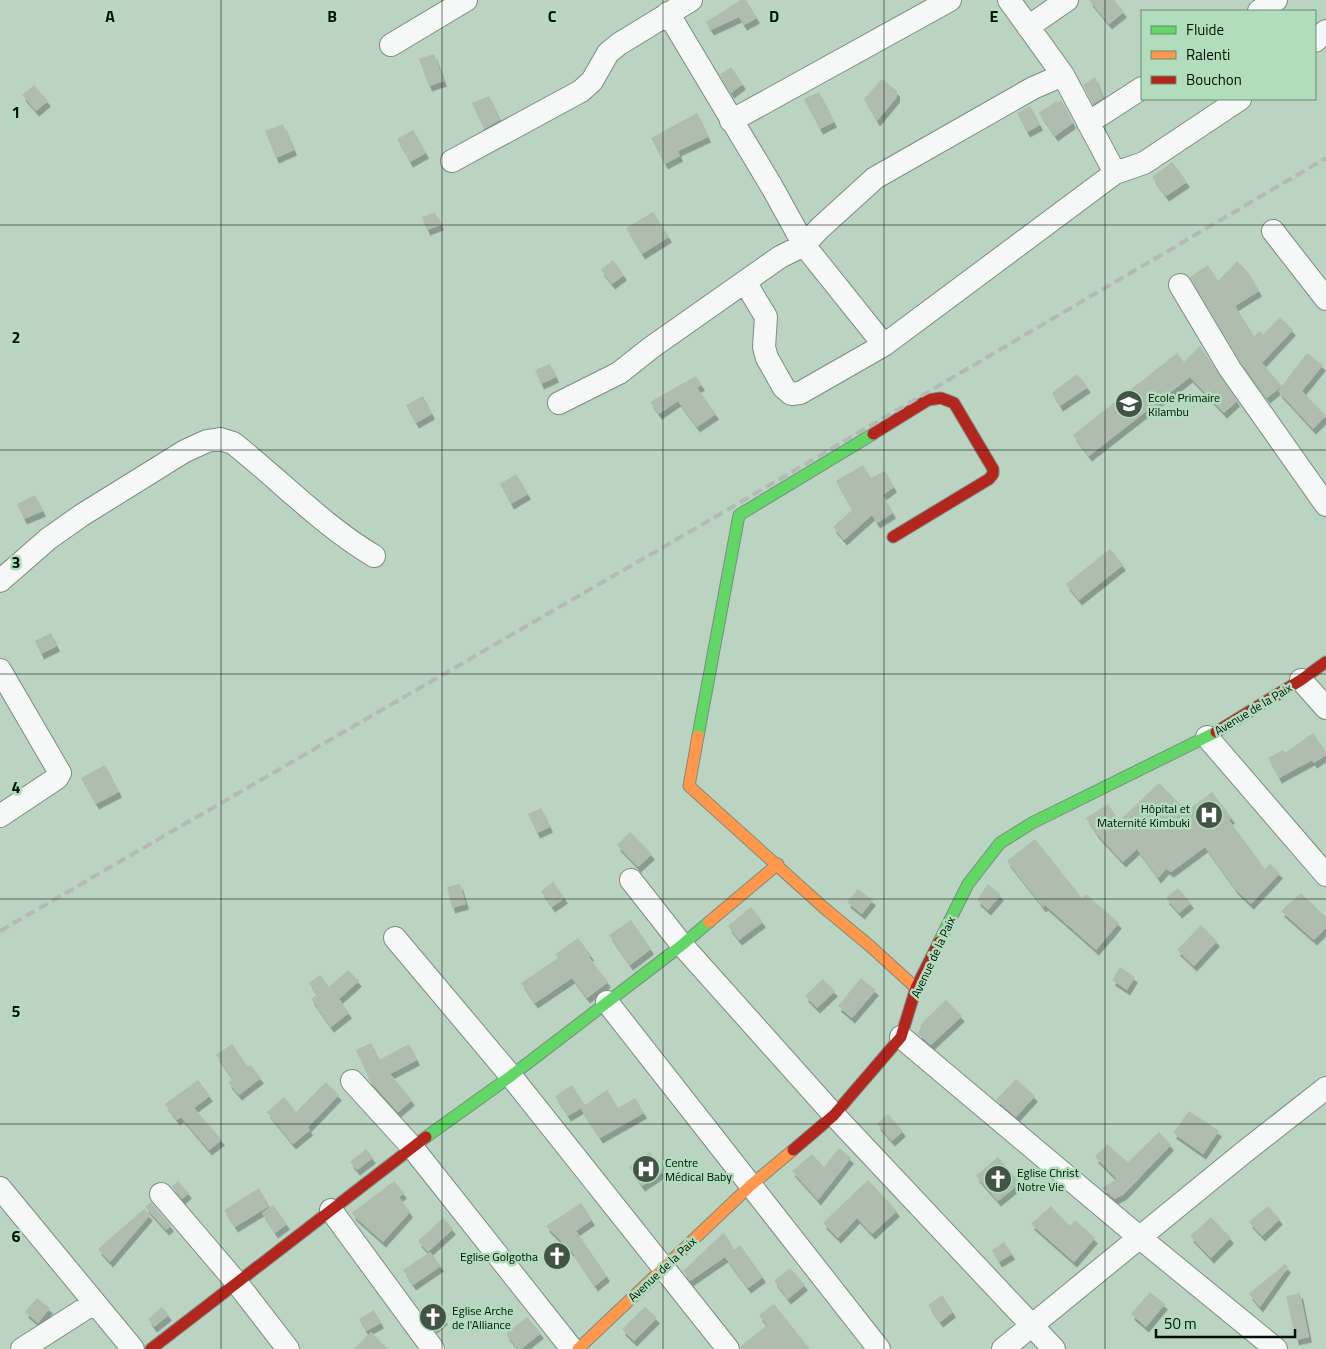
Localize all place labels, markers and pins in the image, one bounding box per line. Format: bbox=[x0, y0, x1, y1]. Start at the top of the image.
place label: Ecole Primaire Kilambu bbox=[1148, 388, 1220, 421]
school or university icon: Ecole Primaire Kilambu bbox=[1114, 389, 1144, 419]
place label: Hôpital et Maternité Kimbuki bbox=[1097, 799, 1191, 832]
hospital icon: Hôpital et Maternité Kimbuki bbox=[1194, 800, 1224, 830]
place label: Centre Médical Baby bbox=[665, 1153, 732, 1186]
hospital icon: Centre Médical Baby bbox=[631, 1154, 661, 1184]
place label: Eglise Christ Notre Vie bbox=[1017, 1163, 1080, 1196]
church icon: Eglise Christ Notre Vie bbox=[983, 1164, 1013, 1194]
church icon: Eglise Golgotha bbox=[542, 1241, 572, 1271]
place label: Eglise Golgotha bbox=[460, 1247, 538, 1266]
place label: Eglise Arche de l'Alliance bbox=[452, 1301, 513, 1334]
church icon: Eglise Arche de l'Alliance bbox=[418, 1302, 448, 1332]

